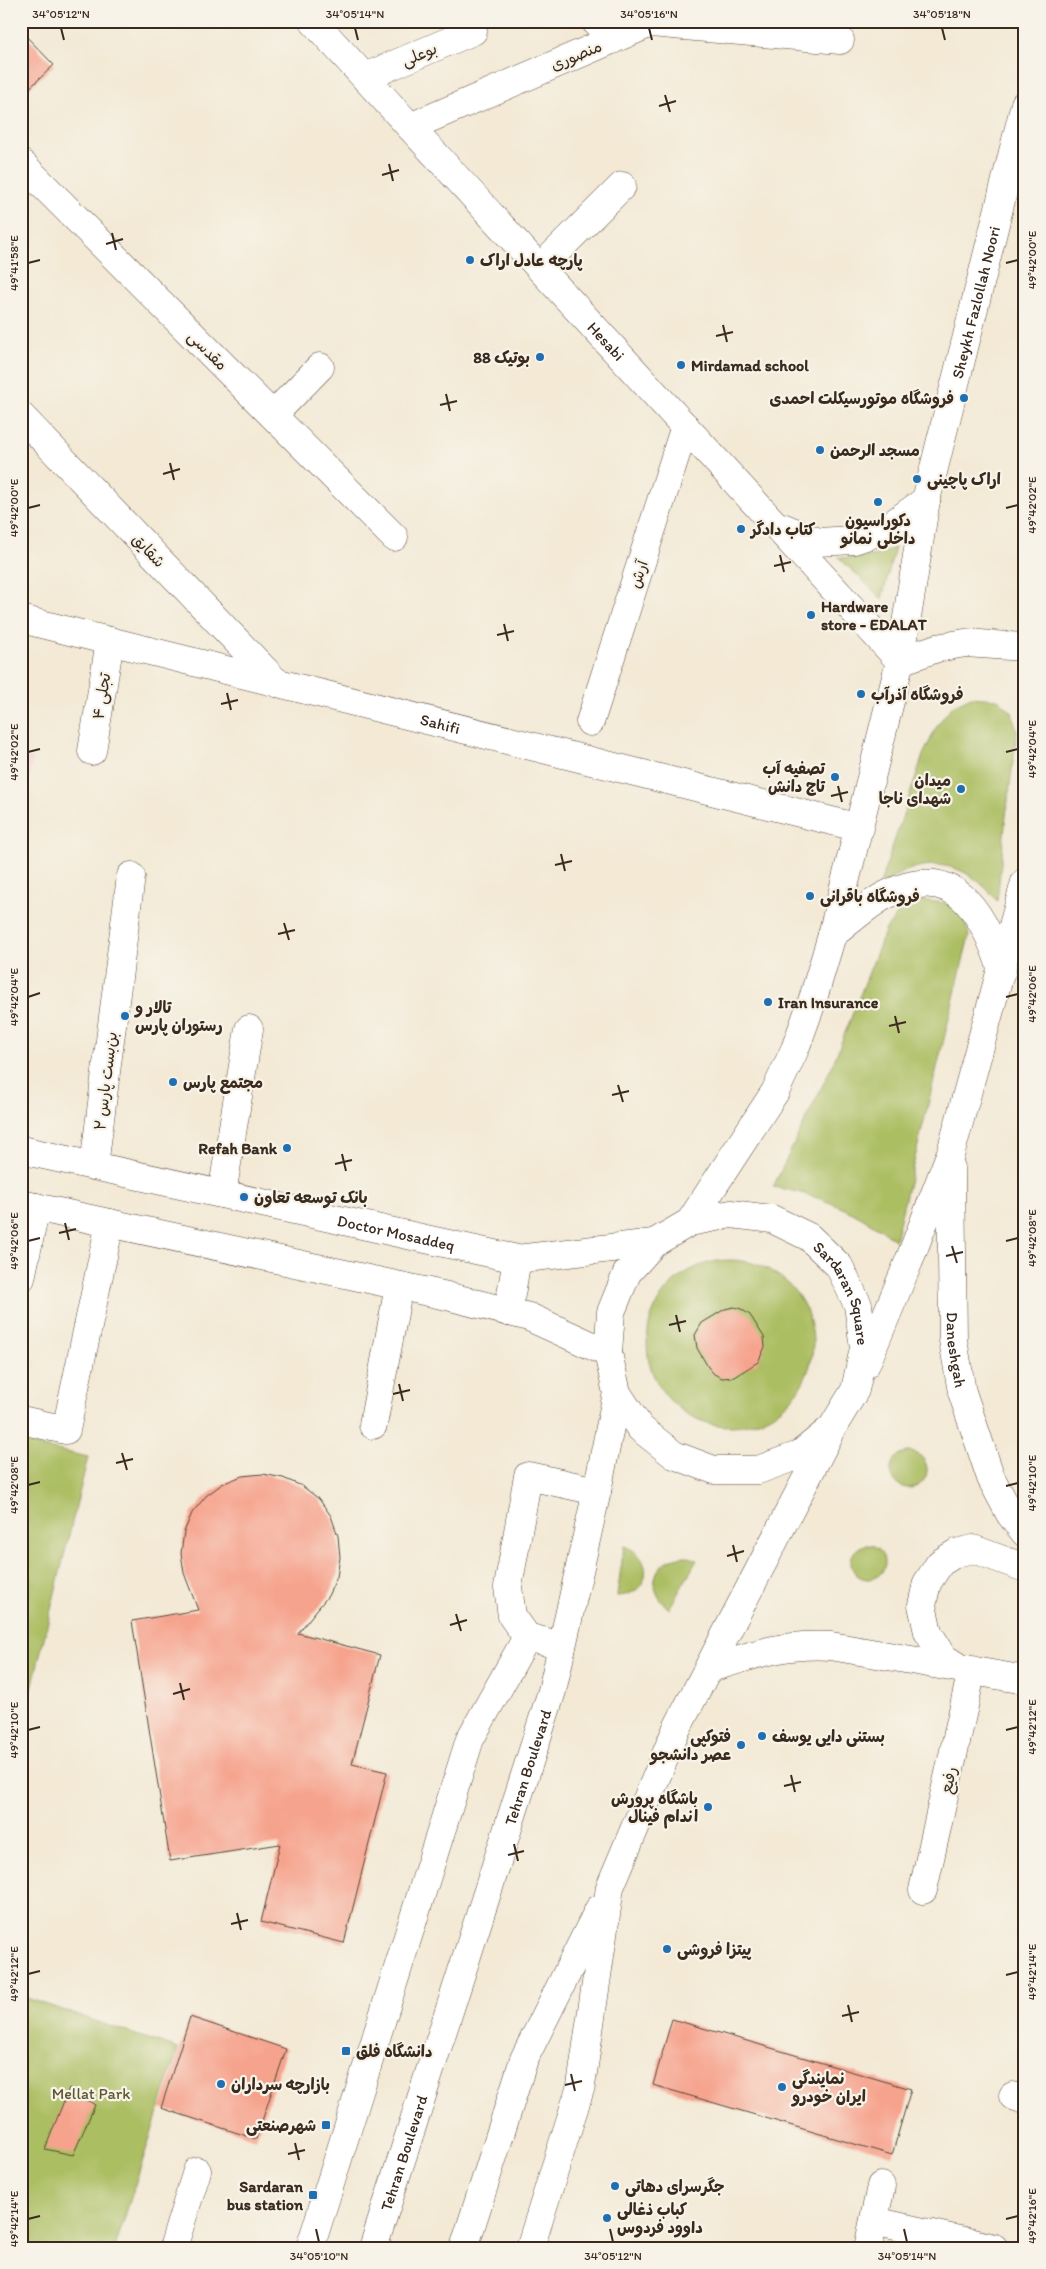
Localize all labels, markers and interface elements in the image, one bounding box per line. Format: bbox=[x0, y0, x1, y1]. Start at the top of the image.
text: 34°05'12"N bbox=[32, 7, 90, 21]
text: 34°05'14"N bbox=[326, 7, 384, 21]
text: 34°05'16"N bbox=[620, 7, 678, 21]
text: 34°05'18"N bbox=[913, 7, 971, 21]
street label: منصوری bbox=[548, 36, 605, 76]
street label: بوعلی bbox=[399, 39, 440, 71]
street label: Sheykh Fazlollah Noori bbox=[948, 224, 1004, 380]
text: 49°42'00"E bbox=[1025, 230, 1039, 289]
text: 49°41'58"E bbox=[7, 235, 21, 291]
place label: پارچه عادل اراک bbox=[480, 251, 583, 271]
marker: پارچه عادل اراک bbox=[464, 254, 476, 266]
street label: Hesabi bbox=[583, 318, 629, 365]
street label: مقدسی bbox=[183, 327, 231, 375]
place label: بوتیک 88 bbox=[473, 348, 530, 368]
marker: بوتیک 88 bbox=[534, 351, 546, 363]
place label: Mirdamad school bbox=[691, 356, 809, 375]
marker: Mirdamad school bbox=[675, 359, 687, 371]
place label: فروشگاه موتورسیکلت احمدی bbox=[769, 389, 954, 409]
marker: فروشگاه موتورسیکلت احمدی bbox=[958, 392, 970, 404]
place label: مسجد الرحمن bbox=[830, 441, 920, 460]
marker: مسجد الرحمن bbox=[814, 444, 826, 456]
place label: اراک پاچینی bbox=[927, 470, 1001, 490]
marker: اراک پاچینی bbox=[911, 473, 923, 485]
text: 49°42'02"E bbox=[1025, 476, 1039, 534]
text: 49°42'00"E bbox=[7, 478, 21, 537]
marker: دکوراسیون داخلی نمانو bbox=[872, 496, 884, 508]
place label: دکوراسیون داخلی نمانو bbox=[840, 511, 915, 549]
place label: کتاب دادگر bbox=[749, 520, 815, 539]
marker: کتاب دادگر bbox=[735, 523, 747, 535]
street label: شقایق bbox=[128, 530, 169, 571]
street label: آرش bbox=[625, 557, 652, 590]
place label: Hardware store - EDALAT bbox=[821, 597, 928, 634]
marker: Hardware store - EDALAT bbox=[805, 609, 817, 621]
street label: تجلی ۴ bbox=[88, 671, 116, 721]
place label: فروشگاه آذرآب bbox=[871, 685, 963, 705]
marker: فروشگاه آذرآب bbox=[855, 688, 867, 700]
street label: Sahifi bbox=[418, 710, 462, 738]
text: 49°42'04"E bbox=[1025, 719, 1039, 778]
text: 49°42'02"E bbox=[7, 723, 21, 781]
place label: تصفیه آب تاج دانش bbox=[762, 759, 826, 796]
marker: تصفیه آب تاج دانش bbox=[829, 771, 841, 783]
place label: میدان شهدای ناجا bbox=[879, 771, 951, 808]
marker: میدان شهدای ناجا bbox=[955, 783, 967, 795]
place label: فروشگاه باقرانی bbox=[820, 887, 920, 907]
marker: فروشگاه باقرانی bbox=[804, 890, 816, 902]
text: 49°42'06"E bbox=[1025, 965, 1039, 1023]
text: 49°42'04"E bbox=[7, 967, 21, 1026]
place label: Iran Insurance bbox=[778, 993, 879, 1012]
marker: Iran Insurance bbox=[762, 996, 774, 1008]
place label: تالار و رستوران پارس bbox=[134, 998, 223, 1037]
marker: تالار و رستوران پارس bbox=[119, 1010, 131, 1022]
street label: بن‌بست پارس ۲ bbox=[90, 1031, 122, 1132]
place label: مجتمع پارس bbox=[183, 1073, 263, 1094]
marker: مجتمع پارس bbox=[167, 1076, 179, 1088]
place label: Refah Bank bbox=[198, 1139, 278, 1158]
marker: Refah Bank bbox=[281, 1142, 293, 1154]
place label: بانک توسعه تعاون bbox=[254, 1188, 368, 1208]
marker: بانک توسعه تعاون bbox=[238, 1191, 250, 1203]
text: 49°42'08"E bbox=[1025, 1209, 1039, 1267]
street label: Doctor Mosaddeq bbox=[335, 1211, 456, 1255]
text: 49°42'06"E bbox=[7, 1212, 21, 1270]
street label: Sardaran Square bbox=[809, 1238, 873, 1347]
street label: Daneshgah bbox=[943, 1312, 970, 1389]
text: 49°42'10"E bbox=[1025, 1454, 1039, 1511]
text: 49°42'08"E bbox=[7, 1456, 21, 1514]
text: 49°42'12"E bbox=[1025, 1699, 1039, 1755]
text: 49°42'10"E bbox=[7, 1701, 21, 1758]
street label: Tehran Boulevard bbox=[500, 1707, 556, 1828]
place label: فتوکپی عصر دانشجو bbox=[649, 1727, 731, 1765]
place label: بستنی دایی یوسف bbox=[772, 1727, 885, 1747]
marker: بستنی دایی یوسف bbox=[756, 1730, 768, 1742]
marker: فتوکپی عصر دانشجو bbox=[735, 1739, 747, 1751]
street label: رفیع bbox=[936, 1765, 963, 1796]
place label: باشگاه پرورش اندام فینال bbox=[611, 1789, 698, 1829]
marker: باشگاه پرورش اندام فینال bbox=[702, 1801, 714, 1813]
place label: پیتزا فروشی bbox=[677, 1940, 752, 1960]
marker: پیتزا فروشی bbox=[661, 1943, 673, 1955]
text: 49°42'14"E bbox=[1025, 1943, 1039, 2000]
text: 49°42'12"E bbox=[7, 1946, 21, 2002]
place label: دانشگاه فلق bbox=[356, 2042, 432, 2061]
marker: دانشگاه فلق bbox=[340, 2045, 352, 2057]
place label: نمایندگی ایران خودرو bbox=[791, 2069, 866, 2107]
place label: بازارچه سرداران bbox=[231, 2075, 330, 2094]
marker: بازارچه سرداران bbox=[215, 2078, 227, 2090]
marker: نمایندگی ایران خودرو bbox=[776, 2081, 788, 2093]
park label: Mellat Park bbox=[52, 2084, 130, 2103]
street label: Tehran Boulevard bbox=[377, 2092, 432, 2213]
place label: شهرصنعتی bbox=[246, 2116, 316, 2136]
marker: شهرصنعتی bbox=[320, 2119, 332, 2131]
place label: Sardaran bus station bbox=[227, 2177, 304, 2214]
place label: جگرسرای دهاتی bbox=[625, 2177, 725, 2197]
marker: جگرسرای دهاتی bbox=[609, 2180, 621, 2192]
text: 49°42'16"E bbox=[1025, 2188, 1039, 2244]
marker: Sardaran bus station bbox=[307, 2189, 319, 2201]
text: 49°42'14"E bbox=[7, 2190, 21, 2247]
place label: کباب ذغالی داوود فردوس bbox=[617, 2200, 703, 2238]
marker: کباب ذغالی داوود فردوس bbox=[601, 2212, 613, 2224]
text: 34°05'10"N bbox=[290, 2249, 348, 2263]
text: 34°05'12"N bbox=[584, 2249, 642, 2263]
text: 34°05'14"N bbox=[878, 2249, 936, 2263]

